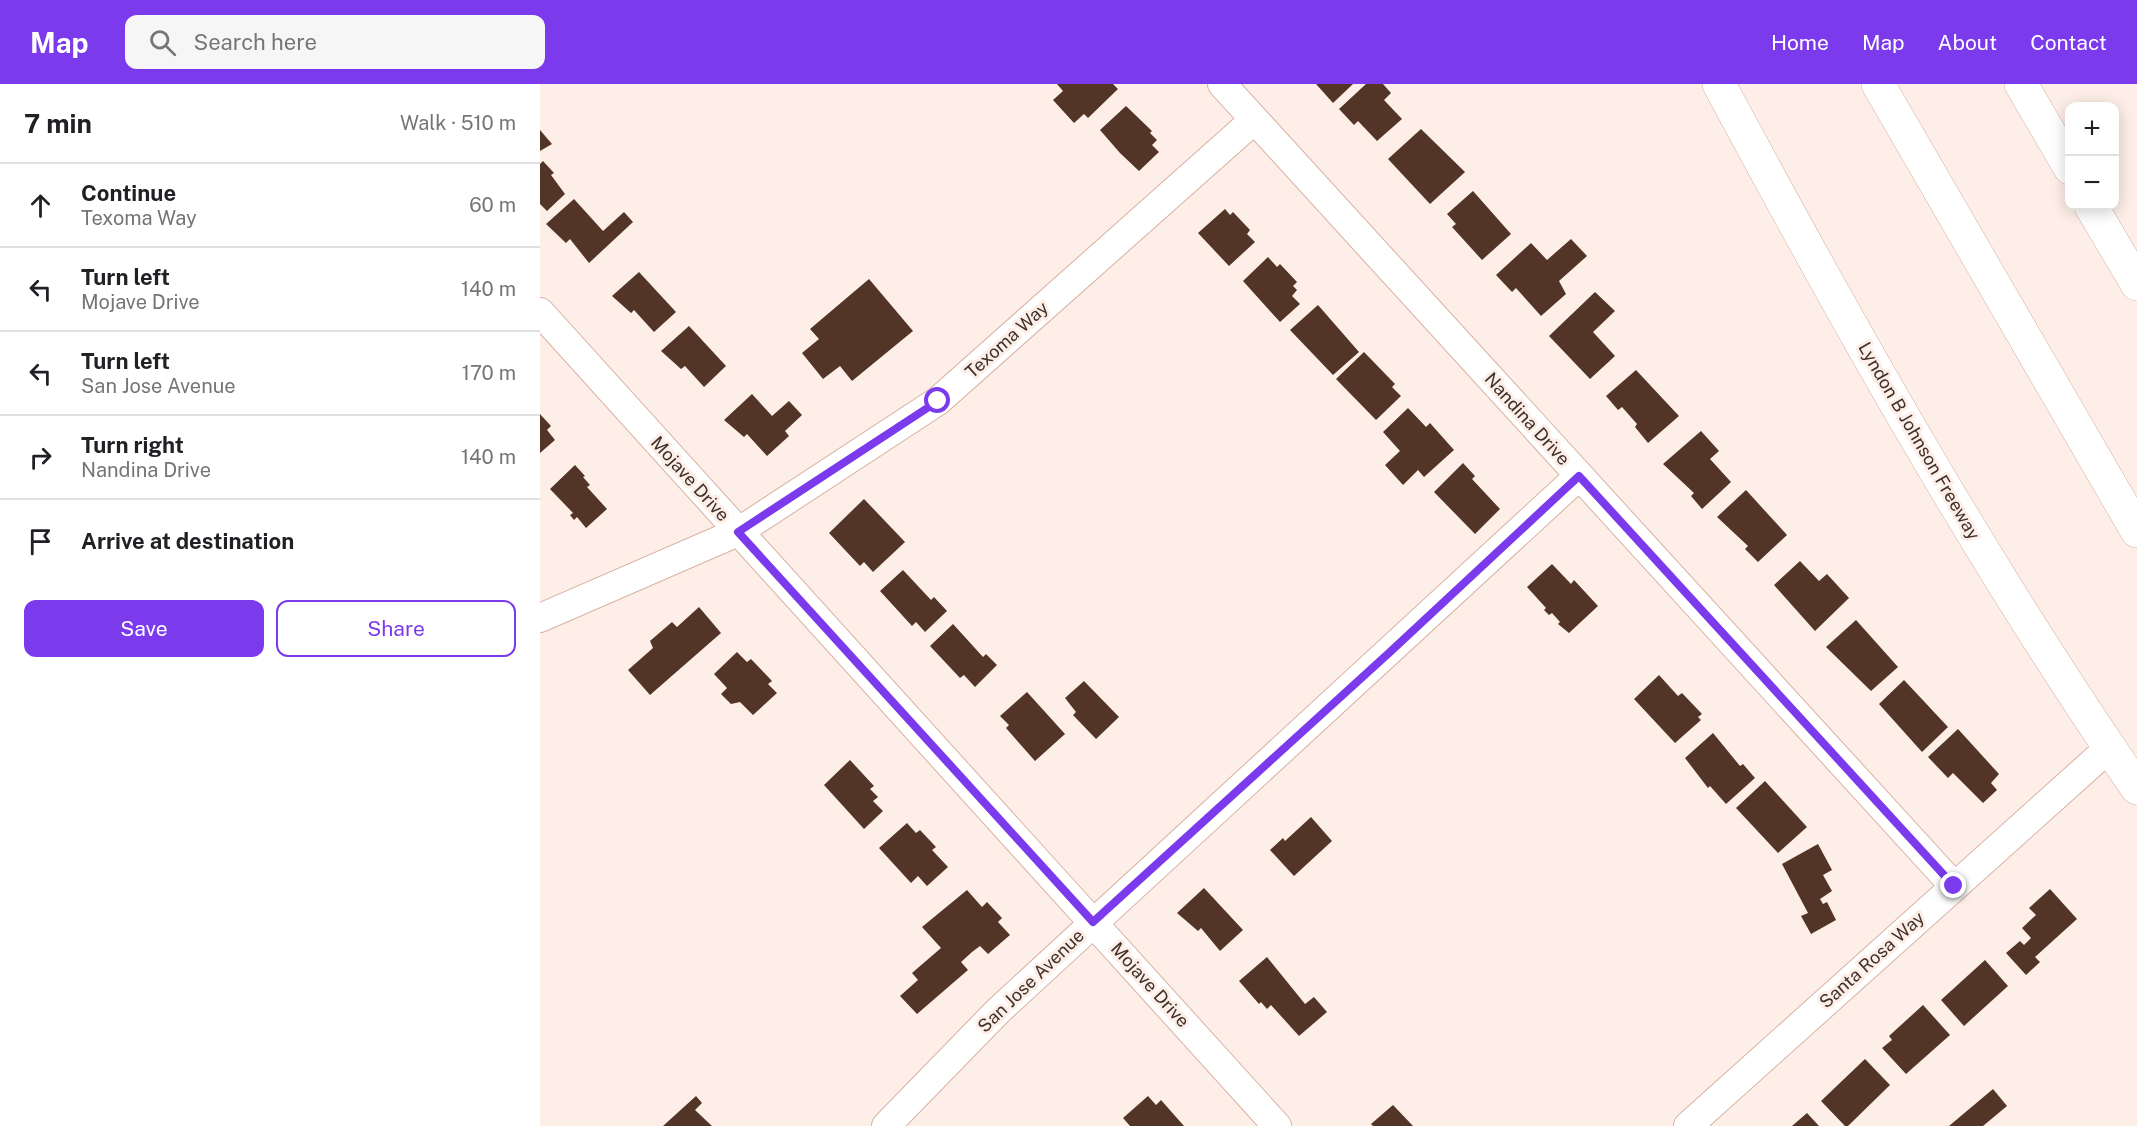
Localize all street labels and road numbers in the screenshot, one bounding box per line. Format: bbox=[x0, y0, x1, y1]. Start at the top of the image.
street label: Texoma Way bbox=[961, 297, 1053, 382]
street label: Lyndon B Johnson Freeway bbox=[1854, 338, 1985, 544]
street label: Nandina Drive bbox=[1480, 368, 1574, 469]
street label: Mojave Drive bbox=[647, 432, 734, 525]
street label: Santa Rosa Way bbox=[1815, 907, 1929, 1012]
street label: San Jose Avenue bbox=[973, 925, 1088, 1037]
street label: Mojave Drive bbox=[1107, 938, 1194, 1031]

